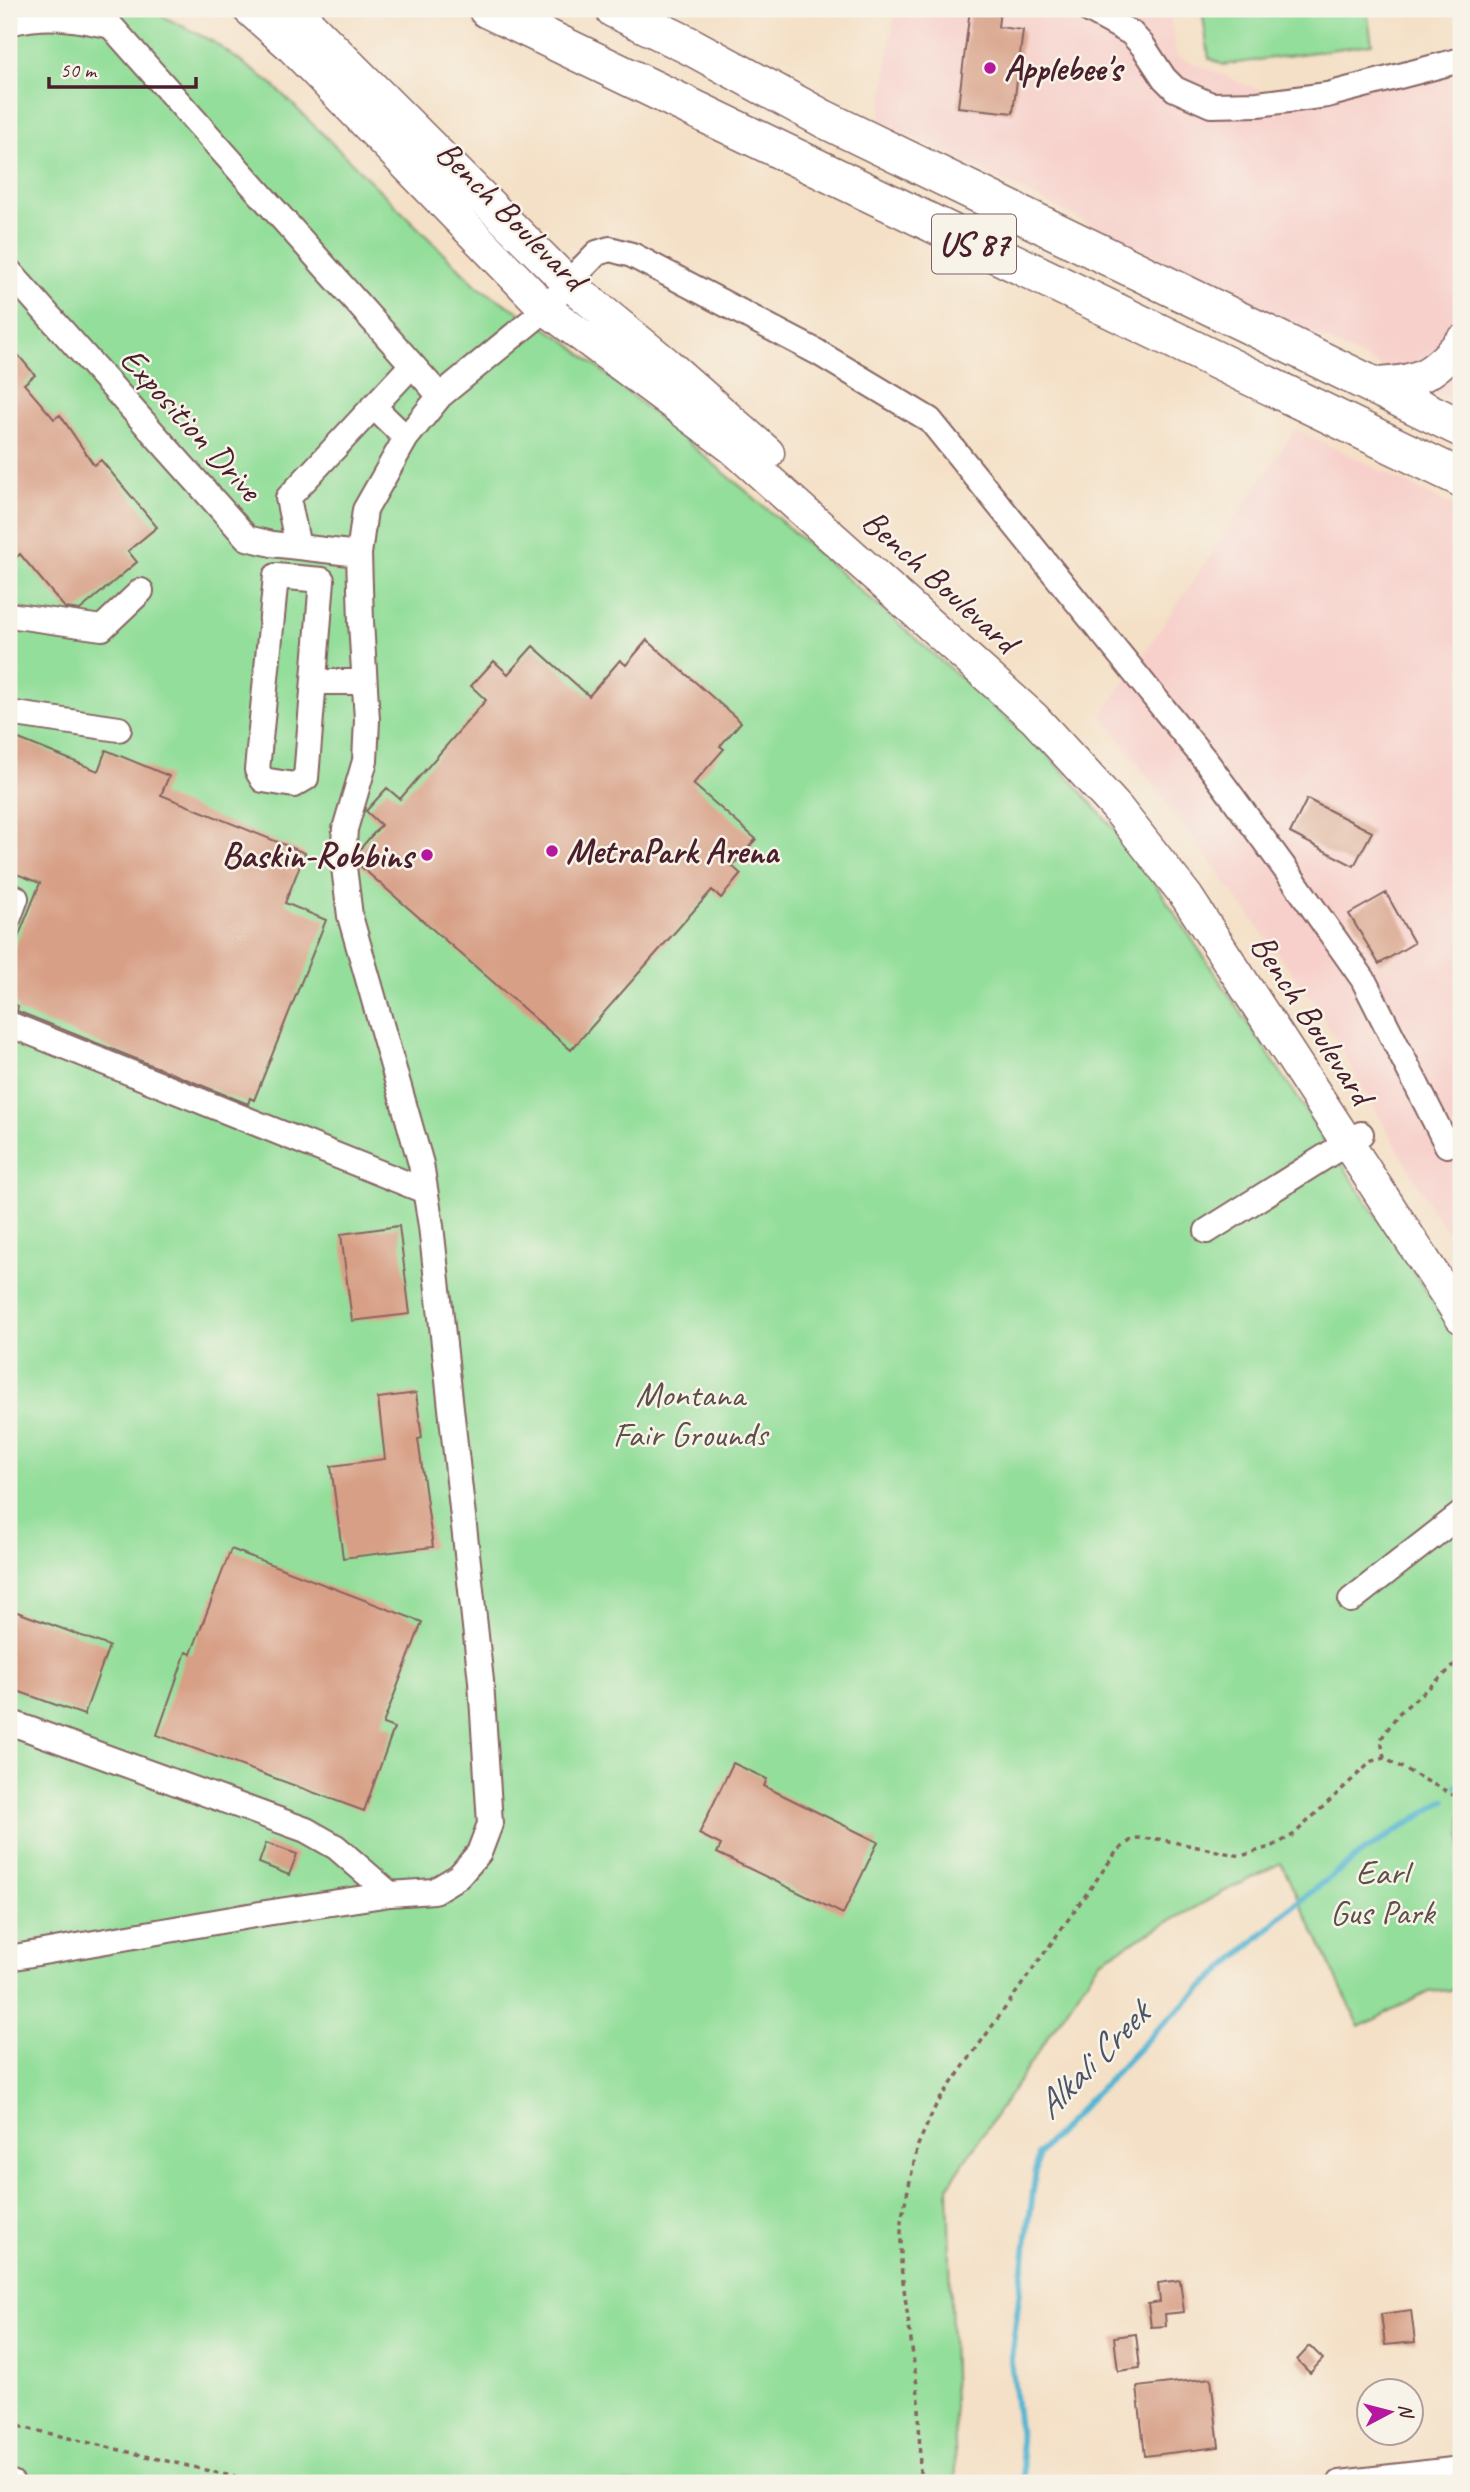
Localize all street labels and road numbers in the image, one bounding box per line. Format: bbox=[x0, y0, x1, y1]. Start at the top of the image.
street label: Bench Boulevard bbox=[426, 130, 599, 303]
road number: US 87 bbox=[932, 214, 1016, 274]
street label: Exposition Drive bbox=[110, 338, 274, 512]
street label: Bench Boulevard bbox=[853, 499, 1031, 666]
street label: Bench Boulevard bbox=[1240, 925, 1387, 1117]

